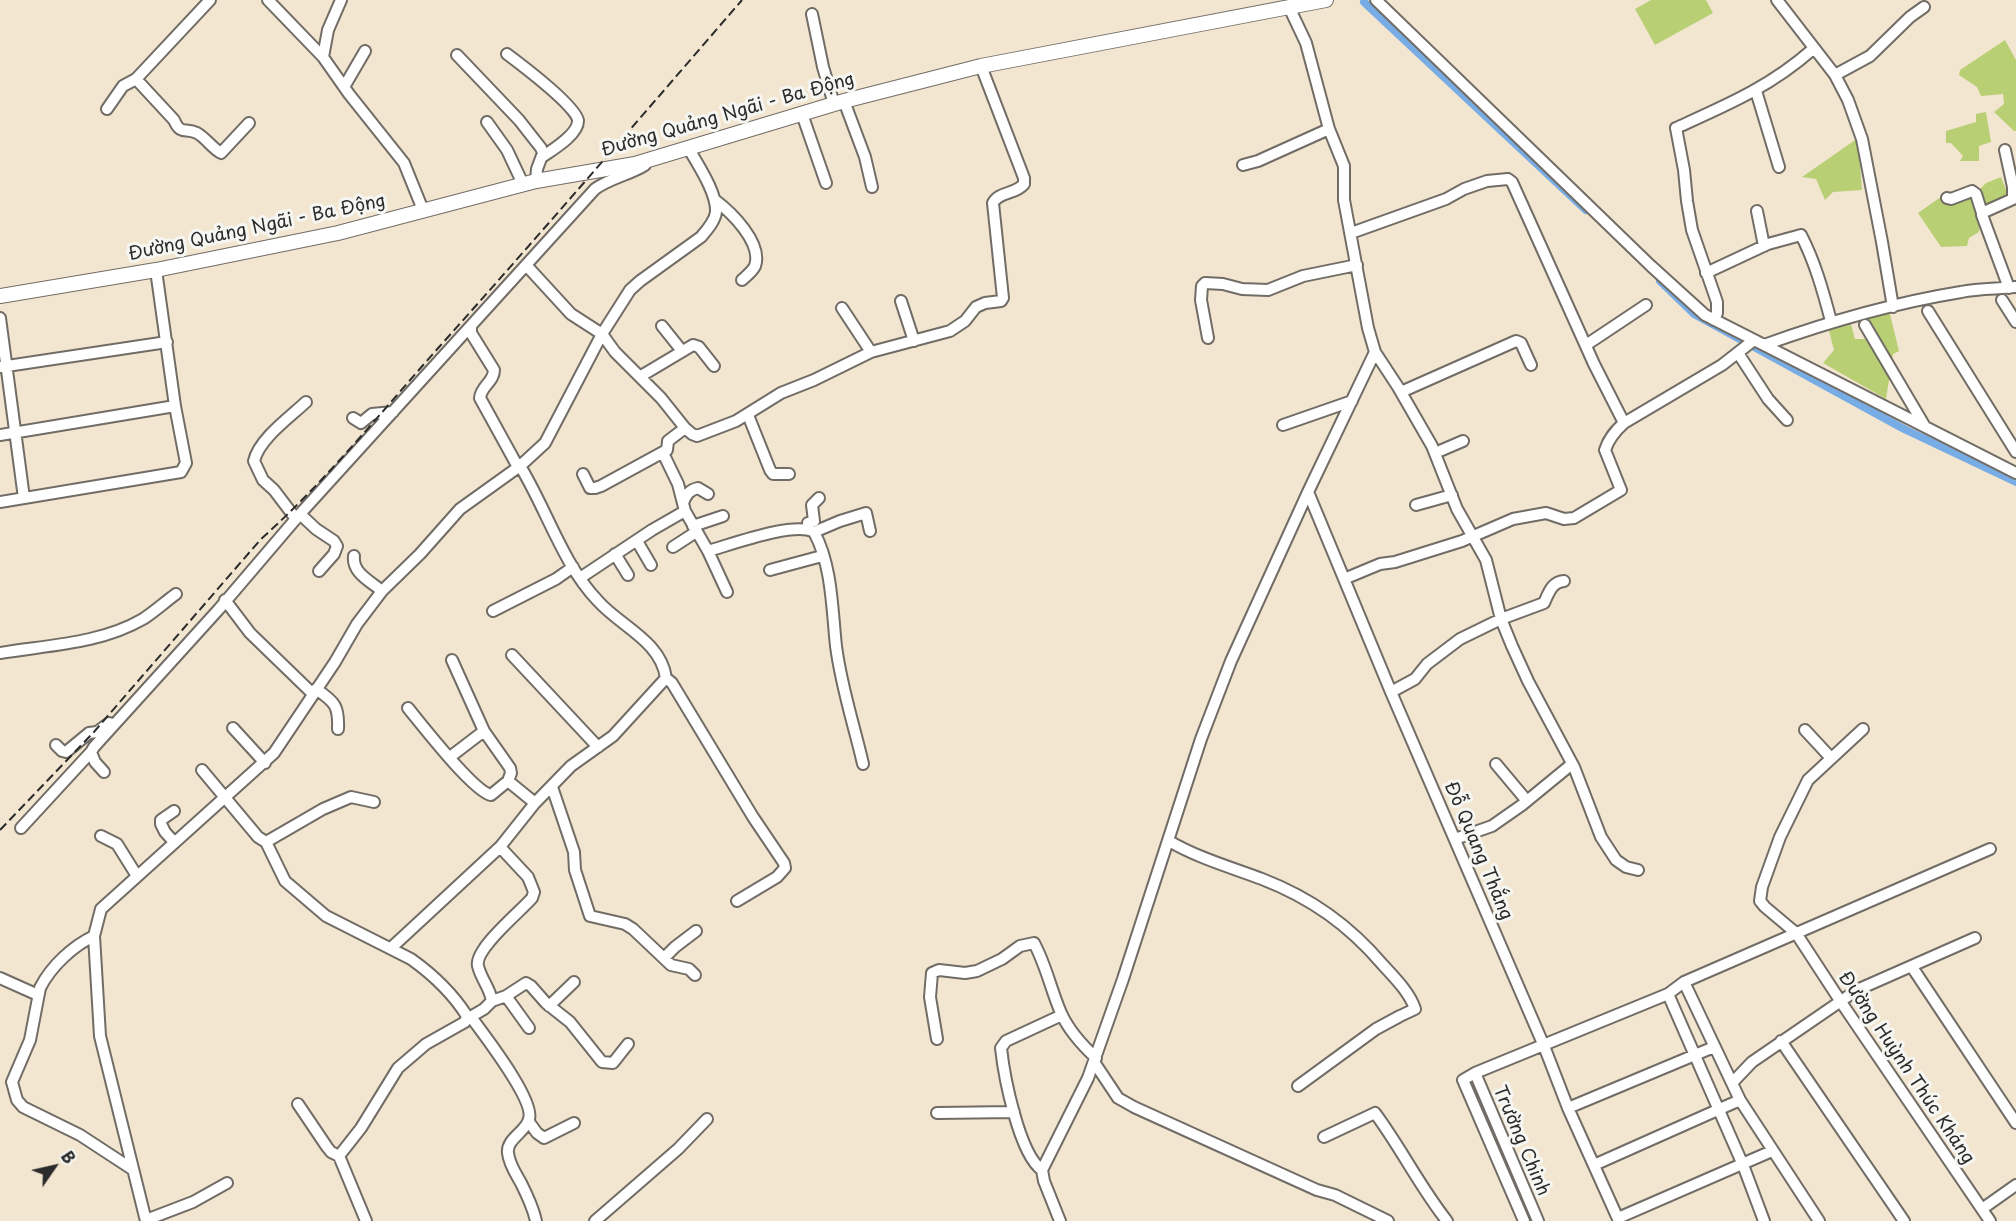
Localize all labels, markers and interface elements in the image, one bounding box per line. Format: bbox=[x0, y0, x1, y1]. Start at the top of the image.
street label: Đường Quảng Ngãi - Ba Động bbox=[599, 68, 857, 162]
street label: Đường Quảng Ngãi - Ba Động bbox=[126, 190, 388, 266]
street label: Đỗ Quang Thắng bbox=[1439, 779, 1517, 923]
street label: Đường Huỳnh Thúc Kháng bbox=[1833, 968, 1979, 1168]
street label: Trường Chinh bbox=[1488, 1083, 1554, 1199]
north arrow bbox=[24, 1137, 84, 1197]
text: B bbox=[56, 1146, 82, 1168]

